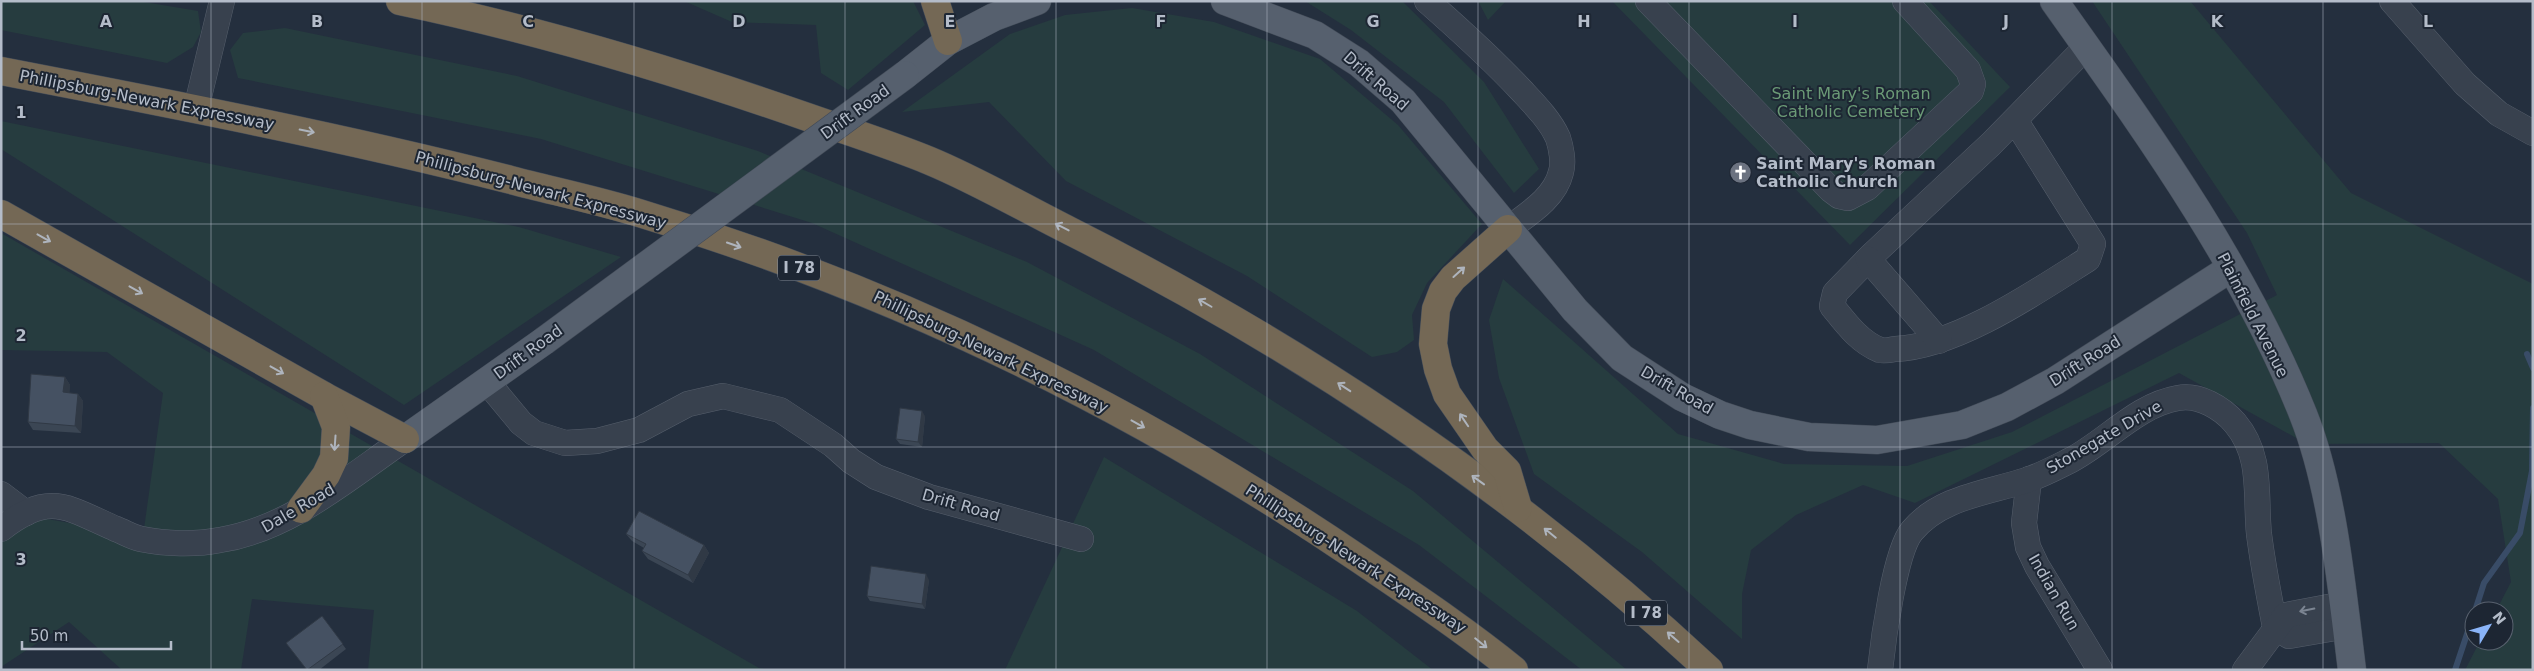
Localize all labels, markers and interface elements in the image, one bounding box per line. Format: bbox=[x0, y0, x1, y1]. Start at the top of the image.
text: A bbox=[100, 12, 113, 31]
text: B bbox=[311, 12, 323, 31]
text: C bbox=[522, 12, 534, 31]
text: D bbox=[732, 12, 746, 31]
text: E bbox=[945, 12, 955, 31]
text: F bbox=[1156, 12, 1166, 31]
text: G bbox=[1366, 12, 1380, 31]
text: H bbox=[1577, 12, 1591, 31]
text: I bbox=[1792, 12, 1798, 31]
text: J bbox=[2002, 12, 2009, 31]
text: K bbox=[2211, 12, 2224, 31]
text: L bbox=[2423, 12, 2433, 31]
street label: Drift Road bbox=[1340, 48, 1412, 114]
street label: Phillipsburg-Newark Expressway bbox=[18, 66, 276, 134]
street label: Drift Road bbox=[817, 81, 893, 143]
park label: Saint Mary's Roman Catholic Cemetery bbox=[1771, 84, 1931, 121]
text: 1 bbox=[15, 103, 27, 122]
one-way arrow bbox=[298, 127, 314, 136]
street label: Phillipsburg-Newark Expressway bbox=[413, 147, 669, 233]
place label: Saint Mary's Roman Catholic Church bbox=[1756, 154, 1936, 191]
church icon: Saint Mary's Roman Catholic Church bbox=[1728, 160, 1752, 184]
one-way arrow bbox=[1055, 222, 1070, 231]
one-way arrow bbox=[36, 233, 51, 243]
one-way arrow bbox=[726, 241, 741, 250]
street label: Plainfield Avenue bbox=[2213, 249, 2293, 381]
road number: I 78 bbox=[778, 256, 820, 280]
one-way arrow bbox=[1452, 267, 1465, 278]
one-way arrow bbox=[128, 285, 142, 295]
street label: Phillipsburg-Newark Expressway bbox=[870, 287, 1112, 417]
one-way arrow bbox=[1199, 298, 1213, 308]
street label: Drift Road bbox=[490, 321, 566, 383]
text: 2 bbox=[15, 326, 27, 345]
street label: Drift Road bbox=[2046, 332, 2124, 390]
street label: Drift Road bbox=[1638, 362, 1716, 418]
one-way arrow bbox=[269, 365, 284, 375]
one-way arrow bbox=[1338, 382, 1352, 392]
street label: Stonegate Drive bbox=[2043, 396, 2165, 478]
one-way arrow bbox=[1459, 413, 1469, 427]
one-way arrow bbox=[1130, 419, 1145, 429]
one-way arrow bbox=[331, 434, 340, 450]
one-way arrow bbox=[1471, 475, 1485, 485]
street label: Dale Road bbox=[258, 479, 338, 537]
street label: Phillipsburg-Newark Expressway bbox=[1242, 480, 1470, 638]
street label: Drift Road bbox=[920, 485, 1002, 525]
one-way arrow bbox=[1544, 528, 1557, 539]
text: 3 bbox=[15, 550, 27, 569]
street label: Indian Run bbox=[2024, 550, 2084, 634]
road number: I 78 bbox=[1625, 600, 1667, 626]
north arrow bbox=[2464, 601, 2514, 651]
one-way arrow bbox=[2299, 606, 2315, 615]
text: N bbox=[2489, 608, 2509, 628]
scale bar bbox=[22, 618, 171, 650]
text: 50 m bbox=[30, 627, 68, 645]
one-way arrow bbox=[1667, 631, 1680, 642]
one-way arrow bbox=[1474, 638, 1487, 649]

